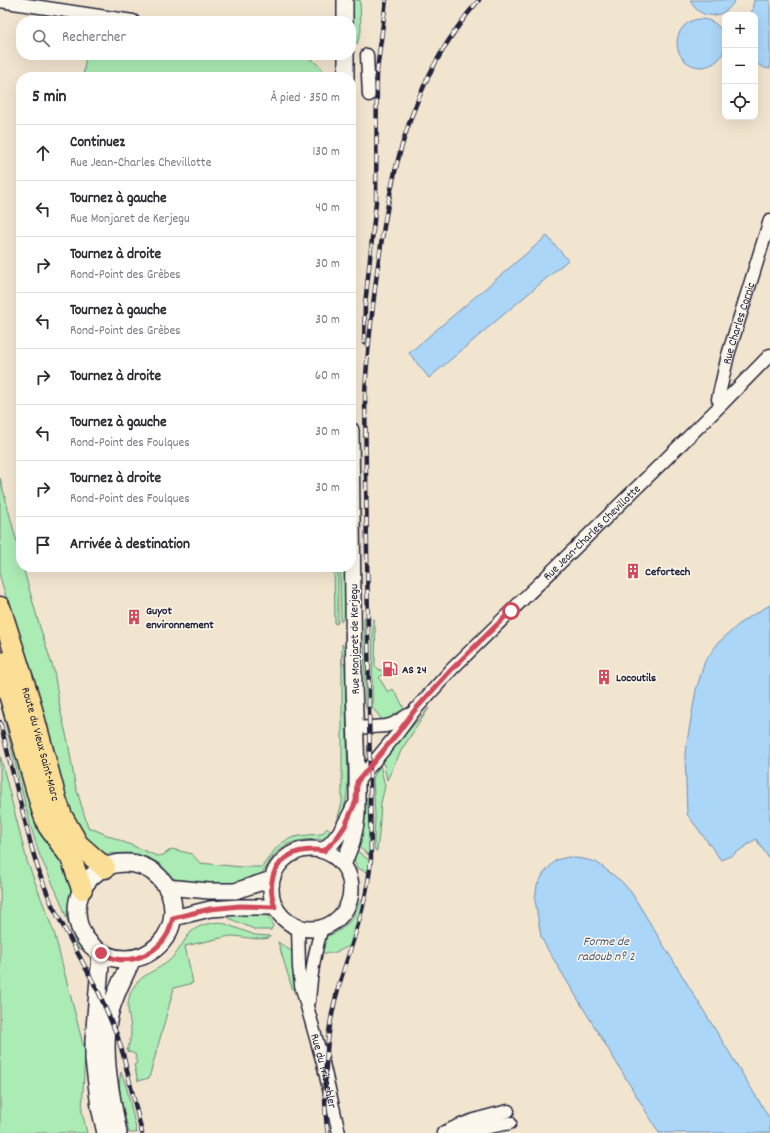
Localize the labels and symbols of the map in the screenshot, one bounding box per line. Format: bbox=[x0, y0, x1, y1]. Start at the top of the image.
street label: Rue Charles Cornic bbox=[719, 280, 760, 366]
street label: Rue Jean-Charles Chevillotte bbox=[540, 481, 645, 585]
building icon: Cefortech bbox=[624, 562, 642, 580]
place label: Cefortech bbox=[645, 564, 691, 581]
street label: Rue Monjaret de Kerjegu bbox=[346, 584, 365, 694]
route start bbox=[502, 602, 520, 620]
place label: Guyot environnement bbox=[146, 603, 214, 634]
building icon: Guyot environnement bbox=[125, 608, 143, 626]
fuel station icon: AS 24 bbox=[381, 660, 399, 678]
place label: AS 24 bbox=[402, 662, 427, 679]
building icon: Locoutils bbox=[595, 668, 613, 686]
place label: Locoutils bbox=[616, 670, 656, 687]
street label: Route du Vieux Saint-Marc bbox=[16, 685, 63, 803]
water label: Forme de radoub nº 2 bbox=[577, 933, 635, 967]
route end bbox=[92, 944, 110, 962]
street label: Rue du Tritschler bbox=[305, 1032, 340, 1111]

